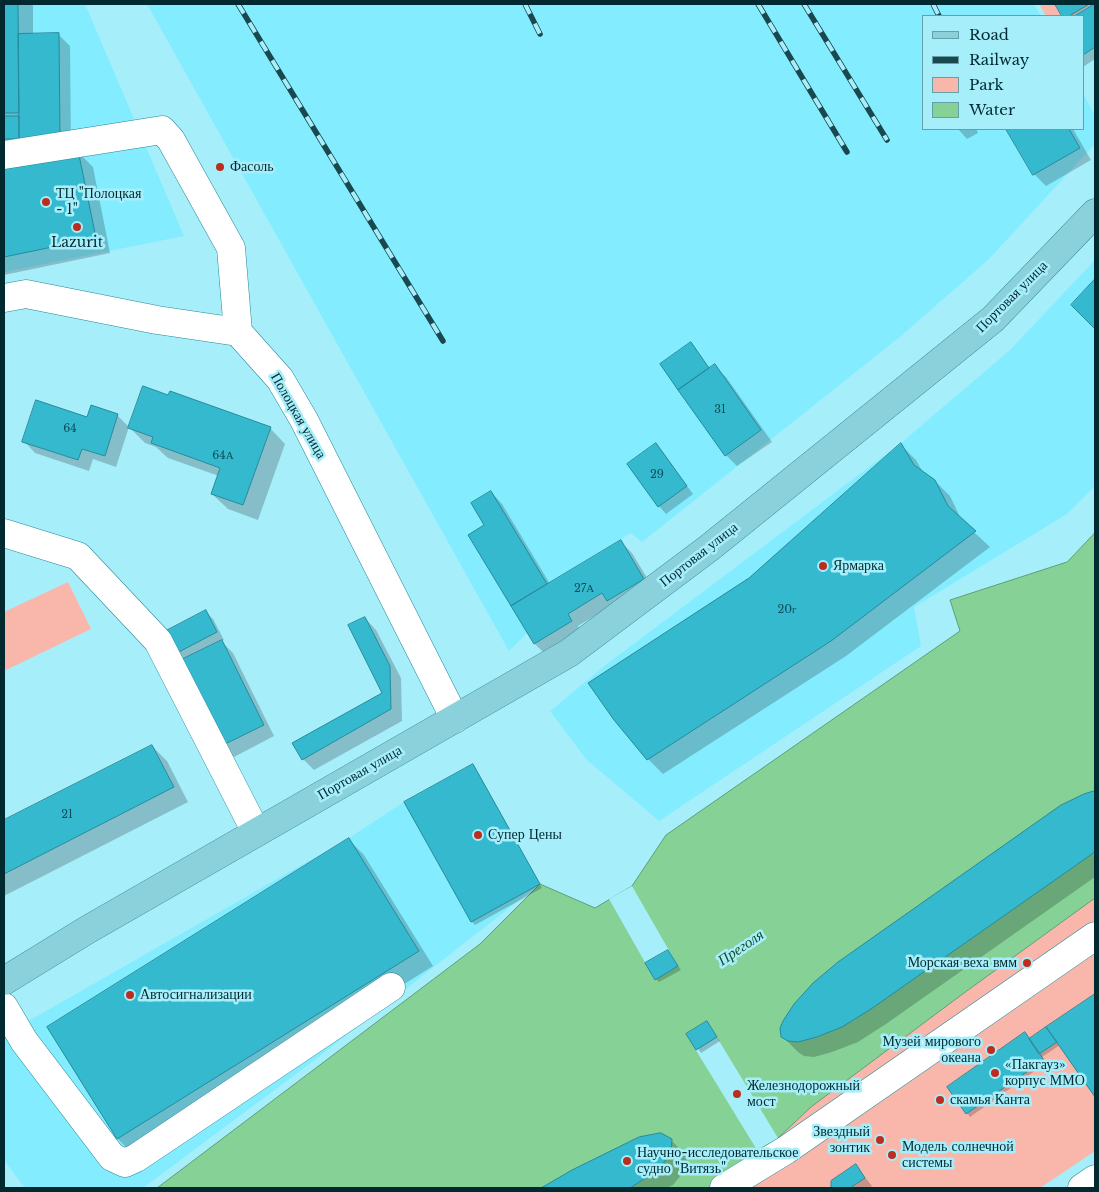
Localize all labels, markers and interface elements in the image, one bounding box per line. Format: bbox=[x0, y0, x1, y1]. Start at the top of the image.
legend bbox=[922, 15, 1084, 130]
text: Road bbox=[969, 25, 1009, 44]
text: Railway bbox=[969, 50, 1029, 69]
text: Park bbox=[969, 75, 1004, 94]
text: Water bbox=[969, 100, 1015, 119]
place label: Фасоль bbox=[230, 159, 274, 175]
marker: Фасоль bbox=[214, 161, 226, 173]
place label: ТЦ "Полоцкая - 1" bbox=[56, 186, 141, 218]
marker: ТЦ "Полоцкая - 1" bbox=[40, 196, 52, 208]
marker: Lazurit bbox=[71, 221, 83, 233]
place label: Lazurit bbox=[51, 235, 103, 251]
street label: Портовая улица bbox=[973, 258, 1051, 336]
street label: Полоцкая улица bbox=[267, 370, 329, 462]
house number: 31 bbox=[714, 403, 726, 417]
house number: 64 bbox=[63, 422, 77, 436]
house number: 64А bbox=[212, 449, 234, 463]
house number: 29 bbox=[650, 468, 664, 482]
street label: Портовая улица bbox=[657, 519, 741, 591]
place label: Ярмарка bbox=[833, 558, 884, 574]
marker: Ярмарка bbox=[817, 560, 829, 572]
house number: 27А bbox=[574, 582, 594, 596]
house number: 20г bbox=[777, 603, 797, 617]
street label: Портовая улица bbox=[315, 742, 405, 804]
house number: 21 bbox=[61, 808, 73, 822]
place label: Супер Цены bbox=[488, 827, 562, 843]
marker: Супер Цены bbox=[472, 829, 484, 841]
water label: Преголя bbox=[715, 926, 767, 970]
place label: Морская веха вмм bbox=[908, 955, 1017, 971]
marker: Морская веха вмм bbox=[1021, 957, 1033, 969]
place label: Автосигнализации bbox=[140, 987, 252, 1003]
marker: Автосигнализации bbox=[124, 989, 136, 1001]
place label: Музей мирового океана bbox=[882, 1034, 981, 1066]
marker: Музей мирового океана bbox=[985, 1044, 997, 1056]
place label: «Пакгауз» корпус ММО bbox=[1005, 1057, 1085, 1090]
marker: «Пакгауз» корпус ММО bbox=[989, 1067, 1001, 1079]
place label: Железнодорожный мост bbox=[747, 1078, 860, 1110]
marker: Железнодорожный мост bbox=[731, 1088, 743, 1100]
place label: скамья Канта bbox=[950, 1092, 1030, 1108]
marker: скамья Канта bbox=[934, 1094, 946, 1106]
place label: Звездный зонтик bbox=[813, 1124, 870, 1156]
marker: Звездный зонтик bbox=[874, 1134, 886, 1146]
place label: Модель солнечной системы bbox=[902, 1139, 1014, 1172]
place label: Научно-исследовательское судно "Витязь" bbox=[637, 1145, 798, 1178]
marker: Модель солнечной системы bbox=[886, 1149, 898, 1161]
marker: Научно-исследовательское судно "Витязь" bbox=[621, 1155, 633, 1167]

